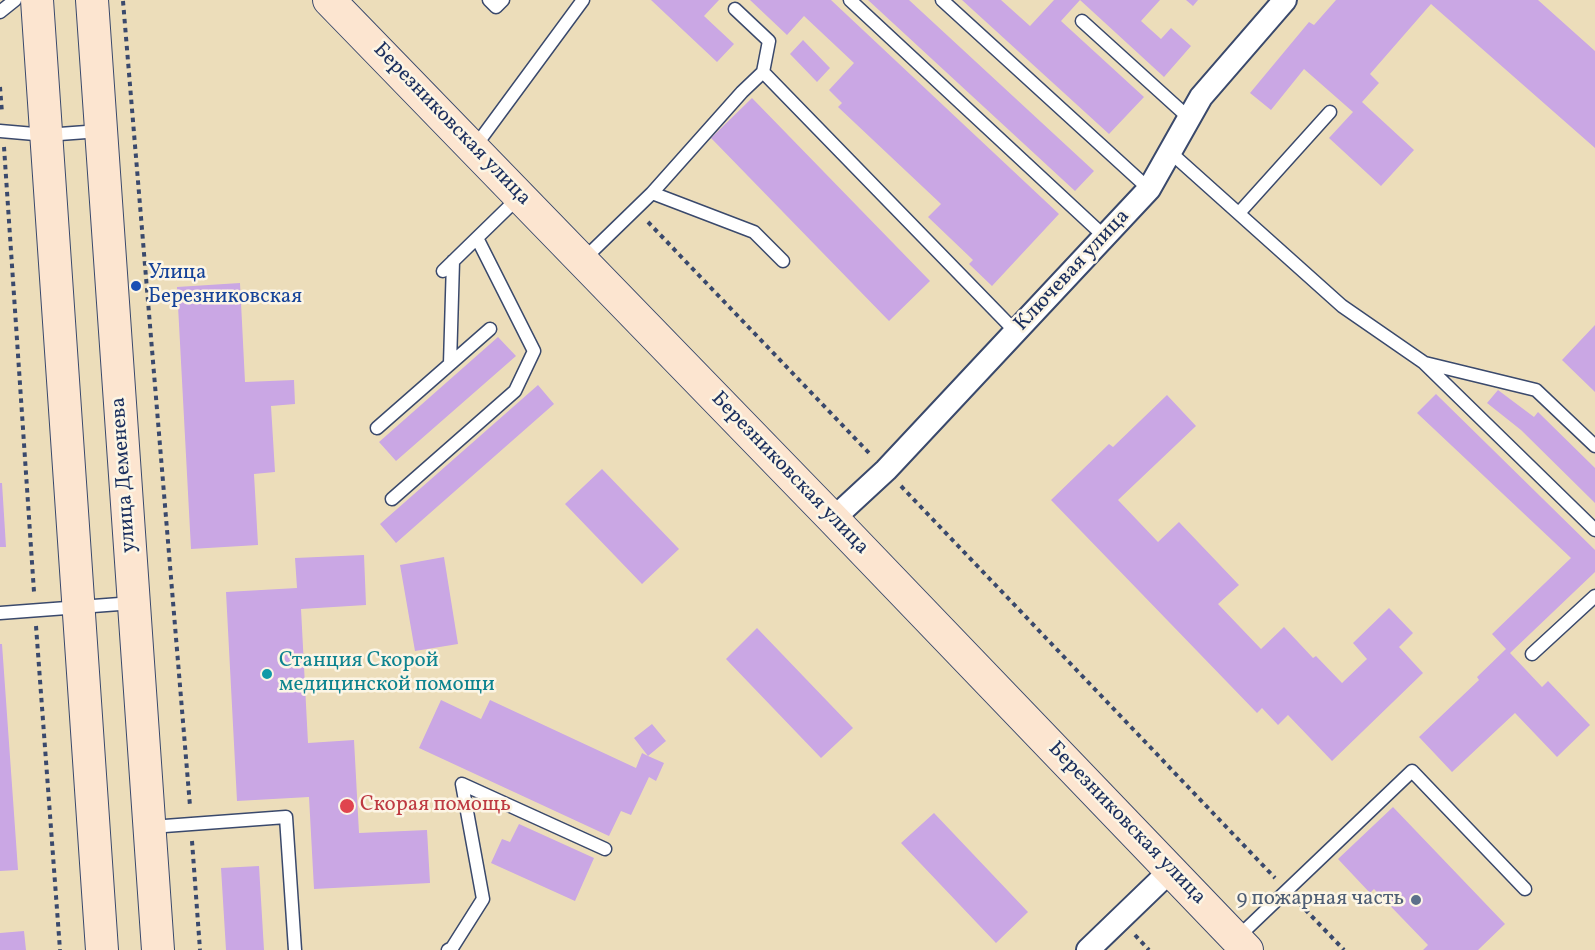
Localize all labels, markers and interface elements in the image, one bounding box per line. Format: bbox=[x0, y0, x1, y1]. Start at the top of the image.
street label: Березниковская улица bbox=[367, 38, 535, 212]
street label: Ключевая улица bbox=[1010, 205, 1136, 337]
place label: Улица Березниковская bbox=[148, 261, 302, 311]
marker: Улица Березниковская bbox=[129, 279, 143, 293]
street label: Березниковская улица bbox=[705, 387, 873, 561]
street label: улица Деменева bbox=[107, 396, 143, 554]
place label: Станция Скорой медицинской помощи bbox=[279, 649, 495, 699]
marker: Станция Скорой медицинской помощи bbox=[260, 667, 274, 681]
street label: Березниковская улица bbox=[1042, 737, 1210, 911]
place label: Скорая помощь bbox=[360, 793, 511, 819]
marker: Скорая помощь bbox=[338, 797, 356, 815]
place label: 9 пожарная часть bbox=[1236, 887, 1404, 913]
marker: 9 пожарная часть bbox=[1409, 893, 1423, 907]

